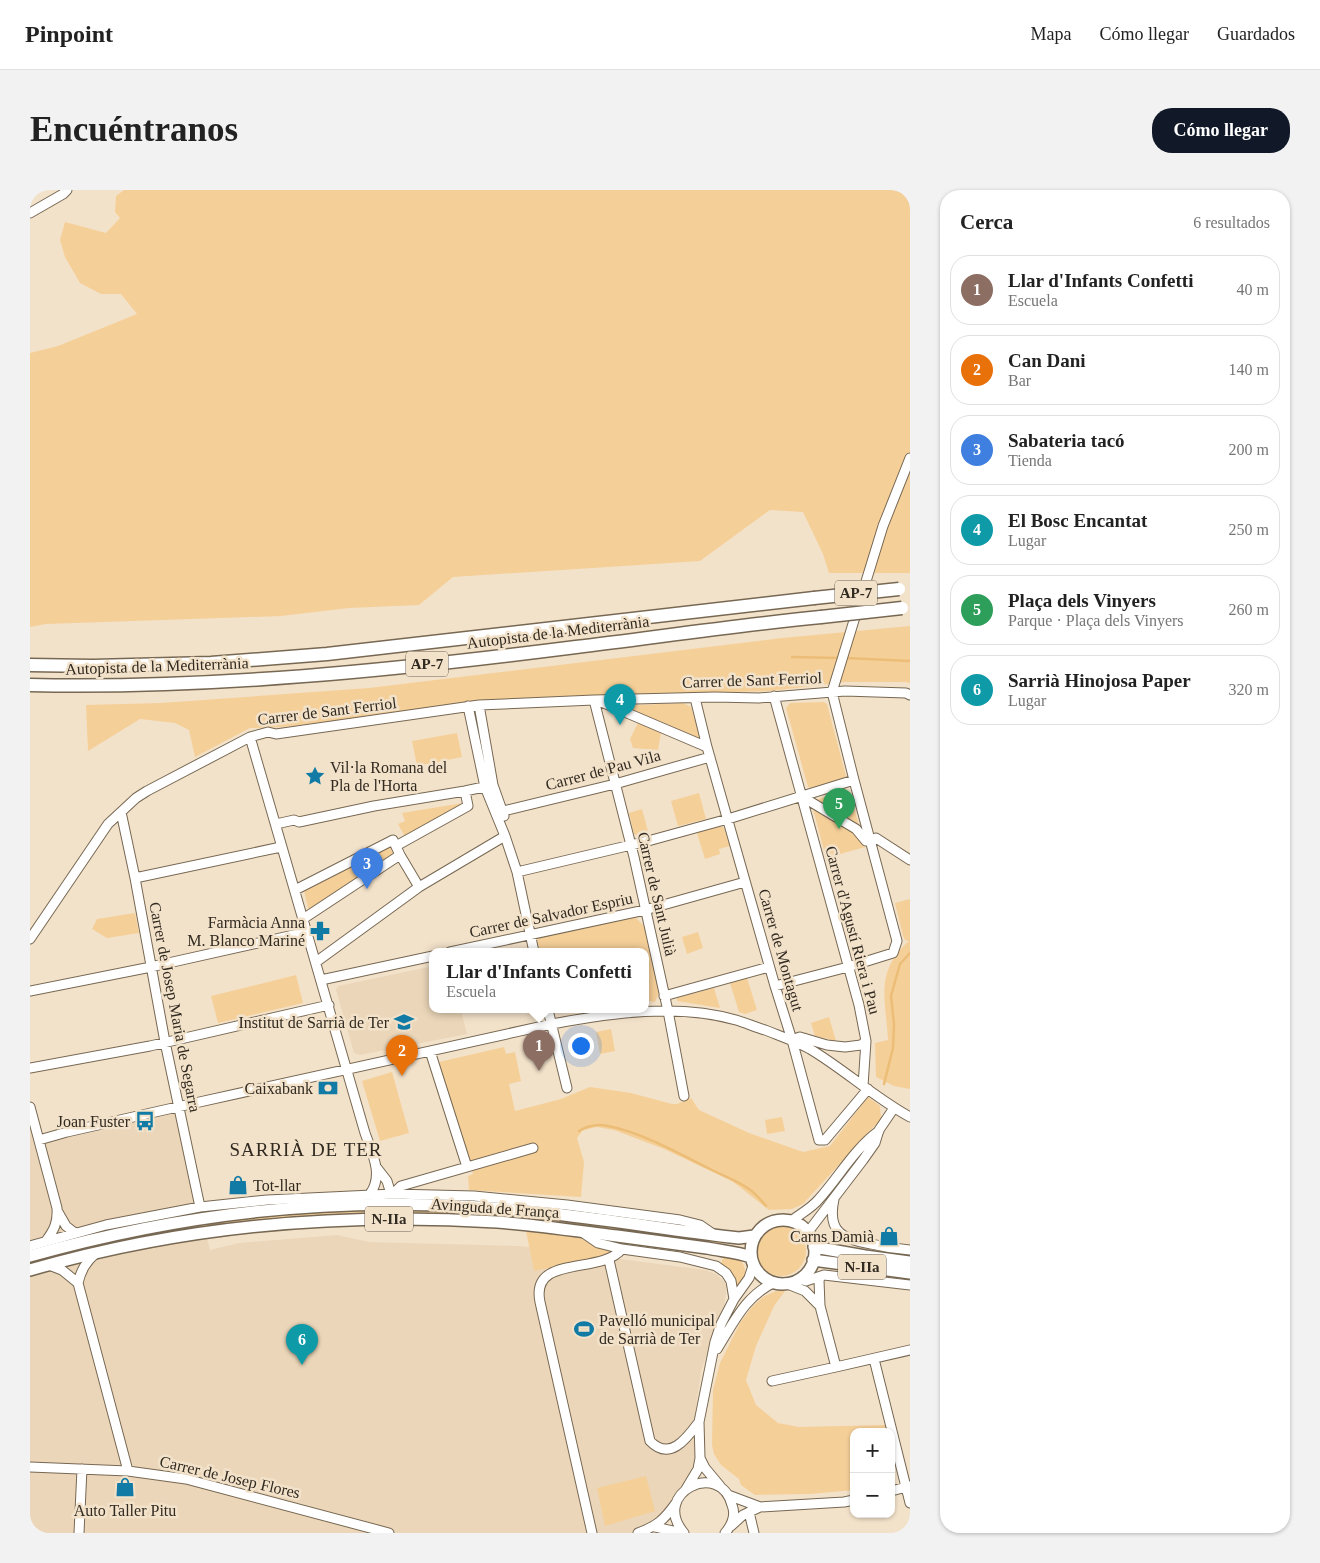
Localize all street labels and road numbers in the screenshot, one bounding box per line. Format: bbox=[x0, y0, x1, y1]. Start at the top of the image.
road number: AP-7 bbox=[835, 580, 877, 606]
street label: Autopista de la Mediterrània bbox=[466, 612, 650, 653]
road number: AP-7 bbox=[406, 652, 448, 676]
street label: Autopista de la Mediterrània bbox=[65, 654, 249, 679]
street label: Carrer de Sant Ferriol bbox=[682, 669, 823, 691]
street label: Carrer de Sant Ferriol bbox=[257, 694, 398, 728]
street label: Carrer de Pau Vila bbox=[544, 746, 662, 794]
street label: Carrer de Sant Julià bbox=[634, 830, 680, 958]
street label: Carrer d'Agustí Riera i Pau bbox=[821, 844, 884, 1016]
street label: Carrer de Montagut bbox=[754, 887, 807, 1014]
street label: Carrer de Salvador Espriu bbox=[468, 889, 634, 942]
street label: Carrer de Josep Maria de Segarra bbox=[145, 900, 204, 1114]
street label: Avinguda de França bbox=[430, 1195, 560, 1222]
road number: N-IIa bbox=[365, 1206, 413, 1232]
road number: N-IIa bbox=[838, 1254, 886, 1280]
street label: Carrer de Josep Flores bbox=[158, 1453, 302, 1502]

